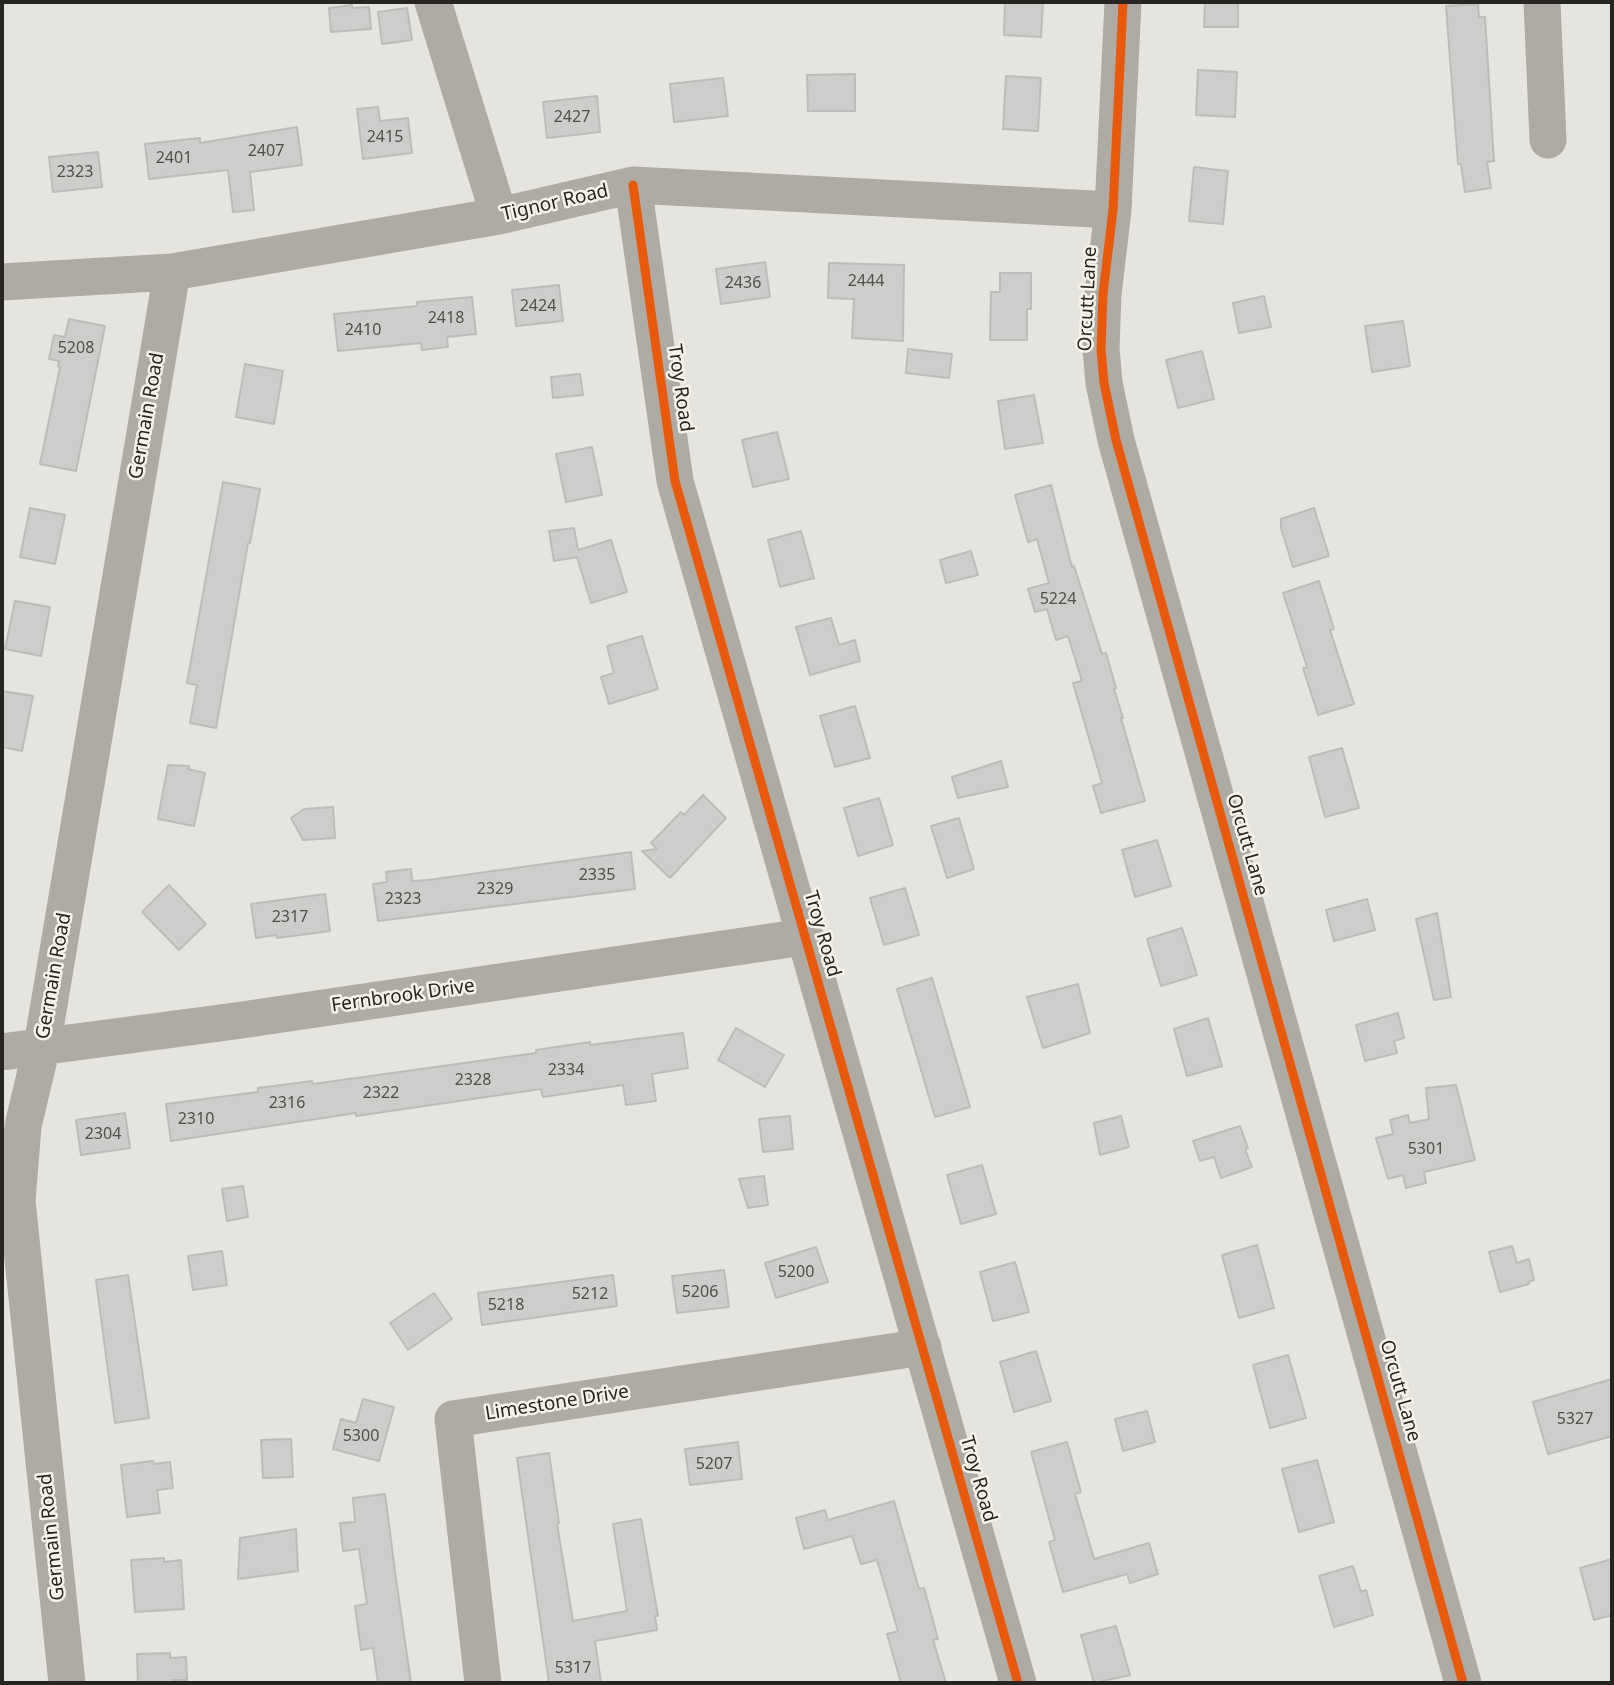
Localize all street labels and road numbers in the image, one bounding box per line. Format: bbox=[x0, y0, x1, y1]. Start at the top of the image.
street label: Tignor Road bbox=[499, 180, 611, 226]
street label: Orcutt Lane bbox=[1074, 246, 1102, 352]
street label: Troy Road bbox=[663, 343, 697, 433]
street label: Germain Road bbox=[125, 351, 169, 481]
street label: Orcutt Lane bbox=[1222, 791, 1272, 899]
street label: Troy Road bbox=[799, 888, 845, 980]
street label: Germain Road bbox=[32, 911, 76, 1041]
street label: Fernbrook Drive bbox=[330, 975, 476, 1017]
street label: Orcutt Lane bbox=[1375, 1337, 1425, 1445]
street label: Limestone Drive bbox=[484, 1380, 630, 1426]
street label: Troy Road bbox=[955, 1433, 1001, 1525]
street label: Germain Road bbox=[34, 1472, 70, 1602]

